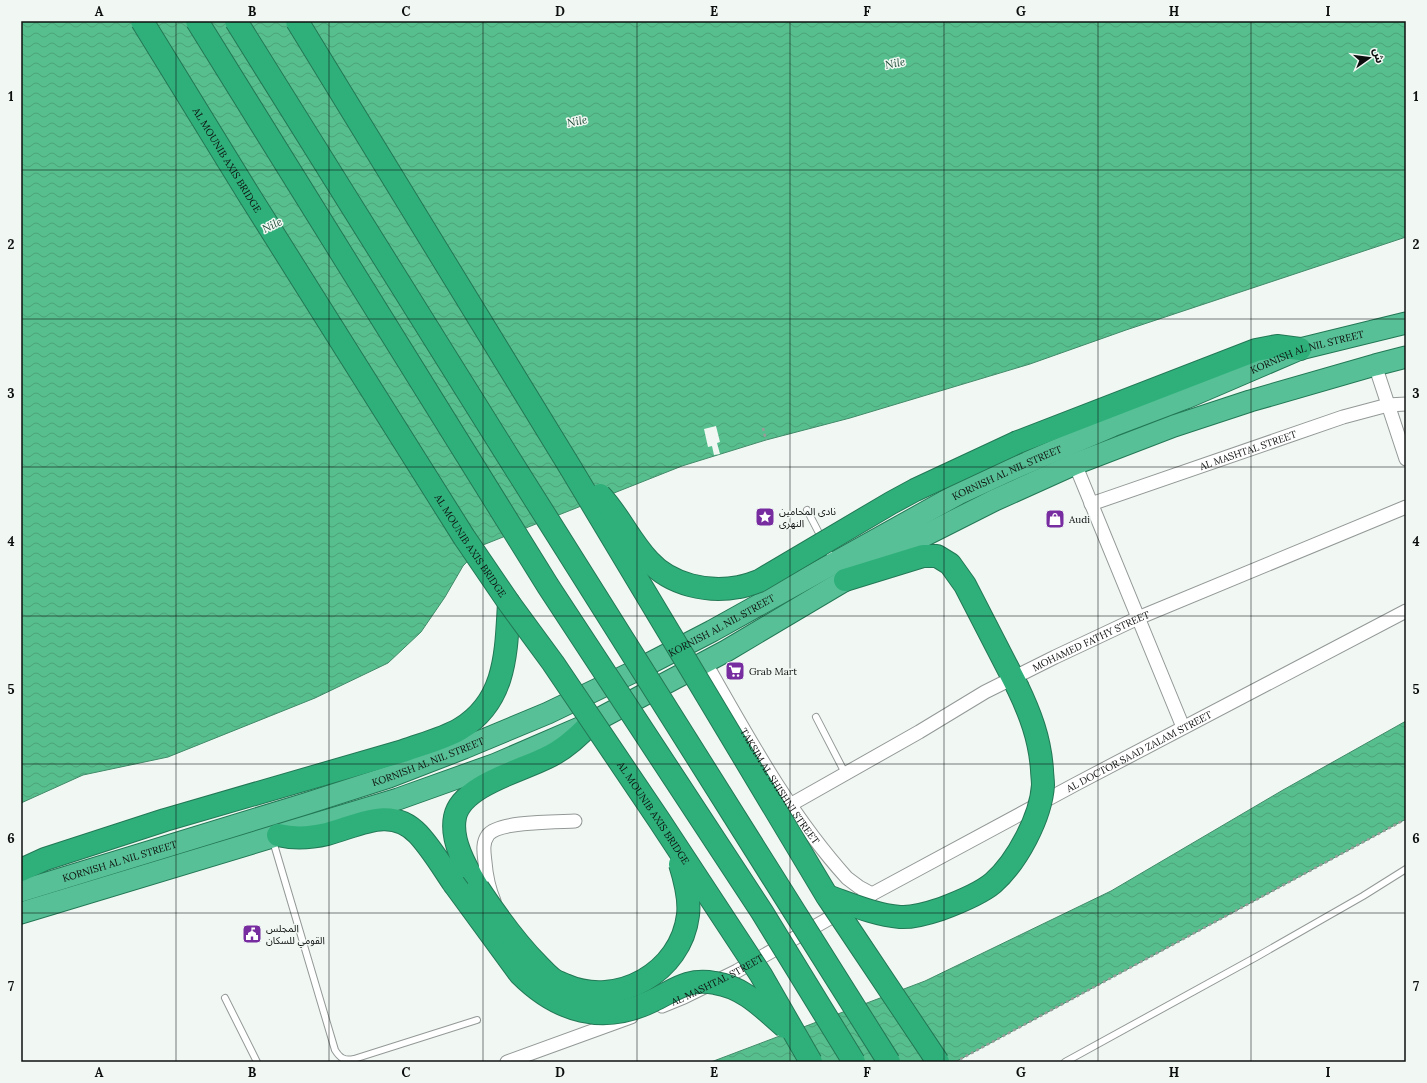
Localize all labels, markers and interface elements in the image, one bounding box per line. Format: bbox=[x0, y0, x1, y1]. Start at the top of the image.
text: A bbox=[95, 3, 104, 20]
text: B bbox=[248, 3, 257, 20]
text: C bbox=[402, 3, 411, 20]
text: D bbox=[555, 3, 565, 20]
text: E bbox=[710, 3, 718, 20]
text: F bbox=[863, 3, 871, 20]
text: G bbox=[1016, 3, 1026, 20]
text: H bbox=[1169, 3, 1179, 20]
text: I bbox=[1325, 3, 1331, 20]
north arrow bbox=[1349, 38, 1389, 78]
text: ش bbox=[1370, 47, 1387, 65]
water label: Nile bbox=[884, 54, 906, 72]
text: 1 bbox=[8, 88, 14, 105]
text: 1 bbox=[1413, 88, 1419, 105]
street label: AL MOUNIB AXIS BRIDGE bbox=[190, 104, 265, 215]
water label: Nile bbox=[566, 112, 588, 130]
water label: Nile bbox=[260, 214, 284, 236]
text: 2 bbox=[8, 236, 15, 253]
text: 2 bbox=[1413, 236, 1420, 253]
street label: KORNISH AL NIL STREET bbox=[1248, 327, 1366, 376]
text: 3 bbox=[7, 385, 15, 402]
text: 3 bbox=[1412, 385, 1420, 402]
street label: AL MASHTAL STREET bbox=[1197, 427, 1299, 473]
street label: KORNISH AL NIL STREET bbox=[949, 442, 1064, 503]
street label: AL MOUNIB AXIS BRIDGE bbox=[431, 491, 510, 600]
place label: نادى المحامين النهرى bbox=[779, 505, 836, 530]
place icon: نادى المحامين النهرى bbox=[754, 506, 776, 528]
shop icon: Audi bbox=[1044, 508, 1066, 530]
place label: Audi bbox=[1068, 513, 1090, 526]
text: 4 bbox=[7, 533, 15, 550]
text: 4 bbox=[1412, 533, 1420, 550]
street label: KORNISH AL NIL STREET bbox=[666, 591, 777, 659]
street label: MOHAMED FATHY STREET bbox=[1030, 607, 1152, 674]
supermarket icon: Grab Mart bbox=[724, 660, 746, 682]
place label: Grab Mart bbox=[749, 665, 797, 678]
text: 5 bbox=[7, 681, 15, 698]
text: 5 bbox=[1412, 681, 1420, 698]
street label: AL DOCTOR SAAD ZALAM STREET bbox=[1063, 707, 1214, 795]
street label: TAKSIM AL SHISHNI STREET bbox=[738, 726, 823, 847]
street label: KORNISH AL NIL STREET bbox=[370, 734, 486, 789]
street label: AL MOUNIB AXIS BRIDGE bbox=[614, 758, 693, 867]
text: 6 bbox=[7, 830, 15, 847]
text: 6 bbox=[1412, 830, 1420, 847]
street label: KORNISH AL NIL STREET bbox=[61, 837, 179, 884]
place label: المجلس القومي للسكان bbox=[266, 922, 325, 948]
public building icon: المجلس القومي للسكان bbox=[241, 923, 263, 945]
street label: AL MASHTAL STREET bbox=[668, 951, 766, 1009]
text: 7 bbox=[8, 978, 14, 995]
text: 7 bbox=[1413, 978, 1419, 995]
text: A bbox=[95, 1064, 104, 1081]
text: B bbox=[248, 1064, 257, 1081]
text: C bbox=[402, 1064, 411, 1081]
text: D bbox=[555, 1064, 565, 1081]
text: E bbox=[710, 1064, 718, 1081]
text: F bbox=[863, 1064, 871, 1081]
text: G bbox=[1016, 1064, 1026, 1081]
text: H bbox=[1169, 1064, 1179, 1081]
text: I bbox=[1325, 1064, 1331, 1081]

